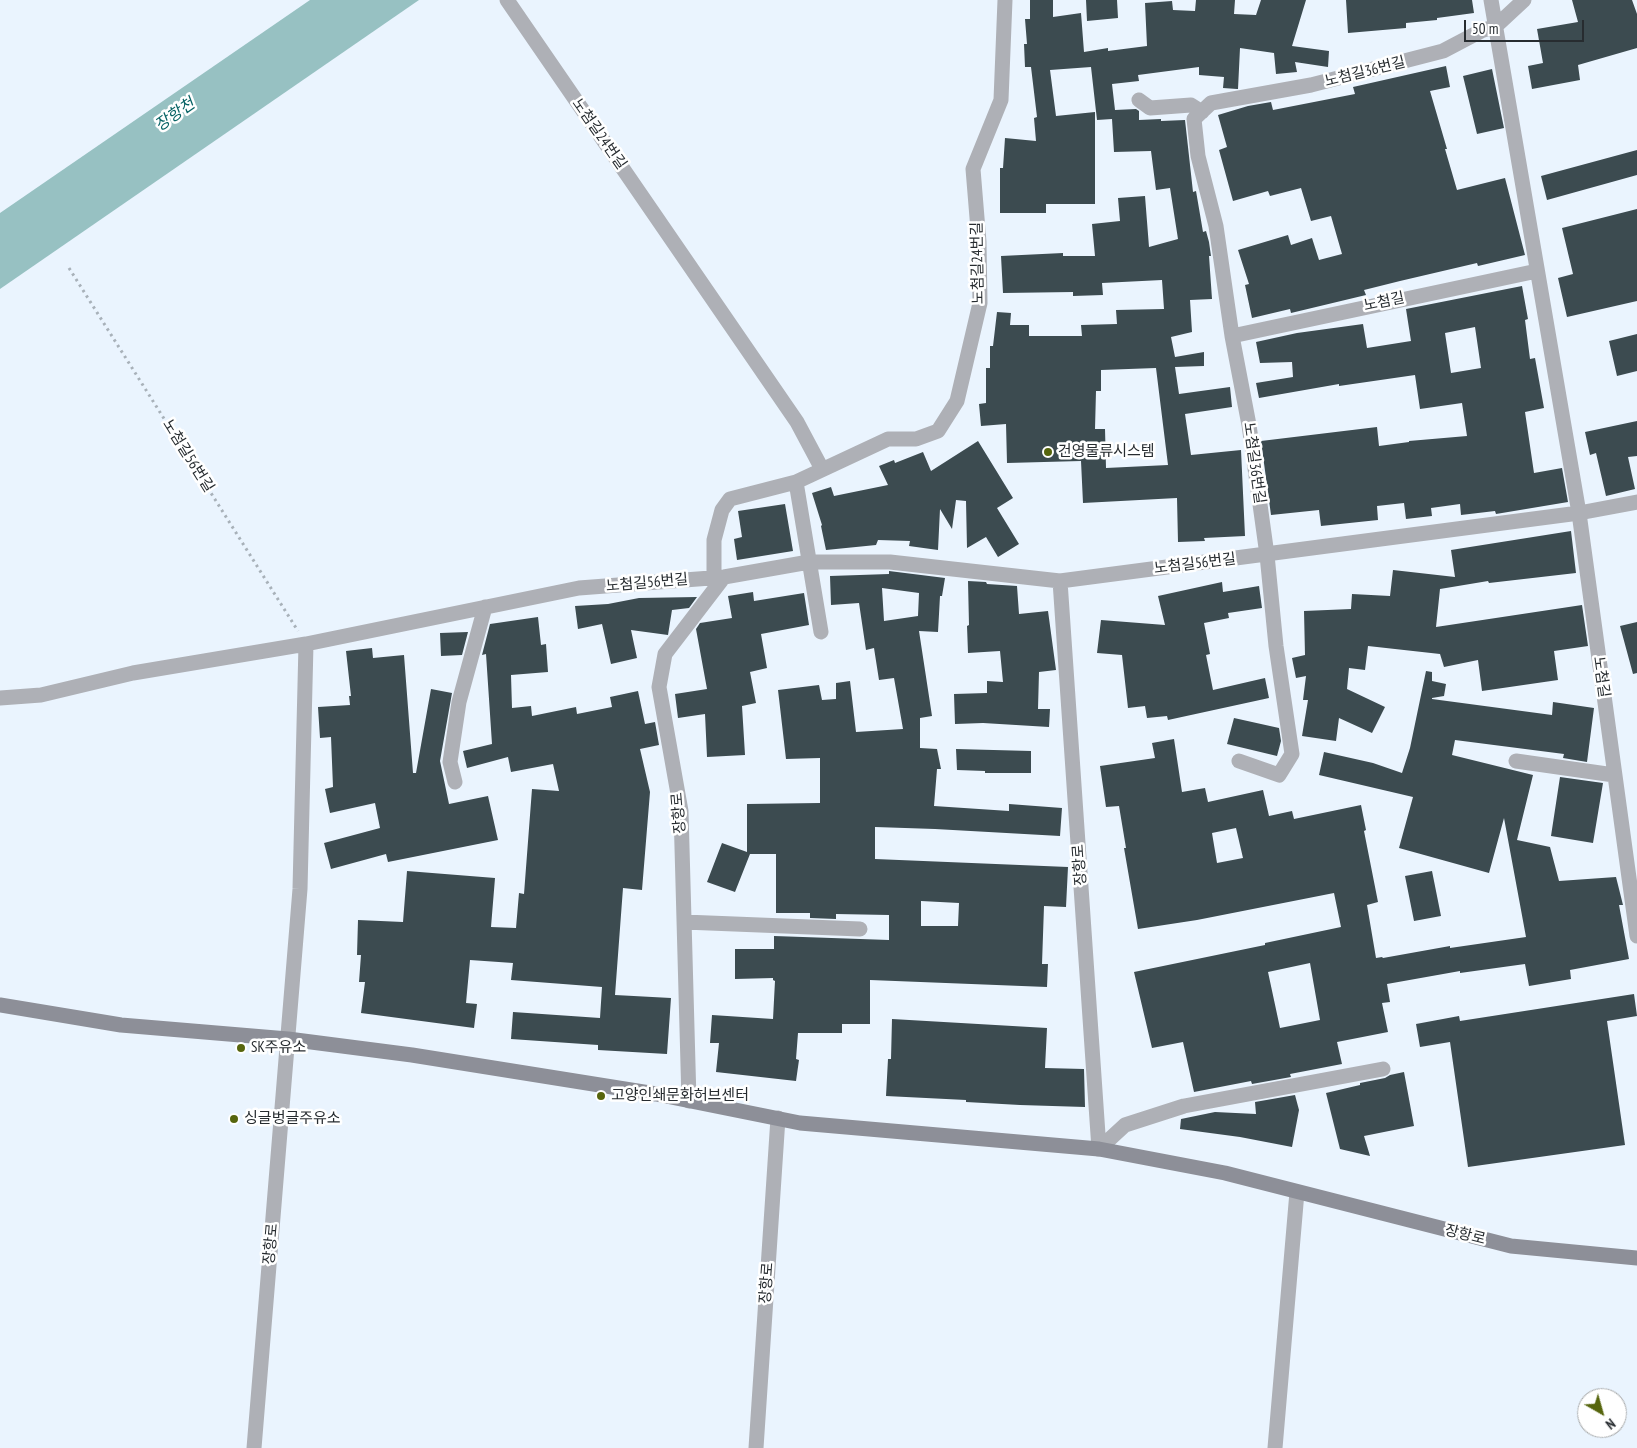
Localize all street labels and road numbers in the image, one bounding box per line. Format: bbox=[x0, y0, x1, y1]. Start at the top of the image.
street label: 노첨길36번길 bbox=[1323, 53, 1407, 91]
street label: 노첨길24번길 bbox=[568, 95, 630, 173]
street label: 노첨길24번길 bbox=[968, 222, 988, 304]
street label: 노첨길 bbox=[1362, 289, 1406, 315]
street label: 노첨길56번길 bbox=[159, 416, 217, 496]
street label: 노첨길36번길 bbox=[1239, 421, 1269, 505]
street label: 노첨길56번길 bbox=[1153, 550, 1237, 578]
street label: 노첨길56번길 bbox=[605, 570, 689, 596]
street label: 노첨길 bbox=[1589, 655, 1613, 699]
street label: 장항로 bbox=[668, 792, 690, 834]
street label: 장항로 bbox=[1070, 844, 1090, 886]
street label: 장항로 bbox=[1443, 1221, 1487, 1249]
street label: 장항로 bbox=[260, 1223, 282, 1265]
street label: 장항로 bbox=[757, 1262, 777, 1304]

